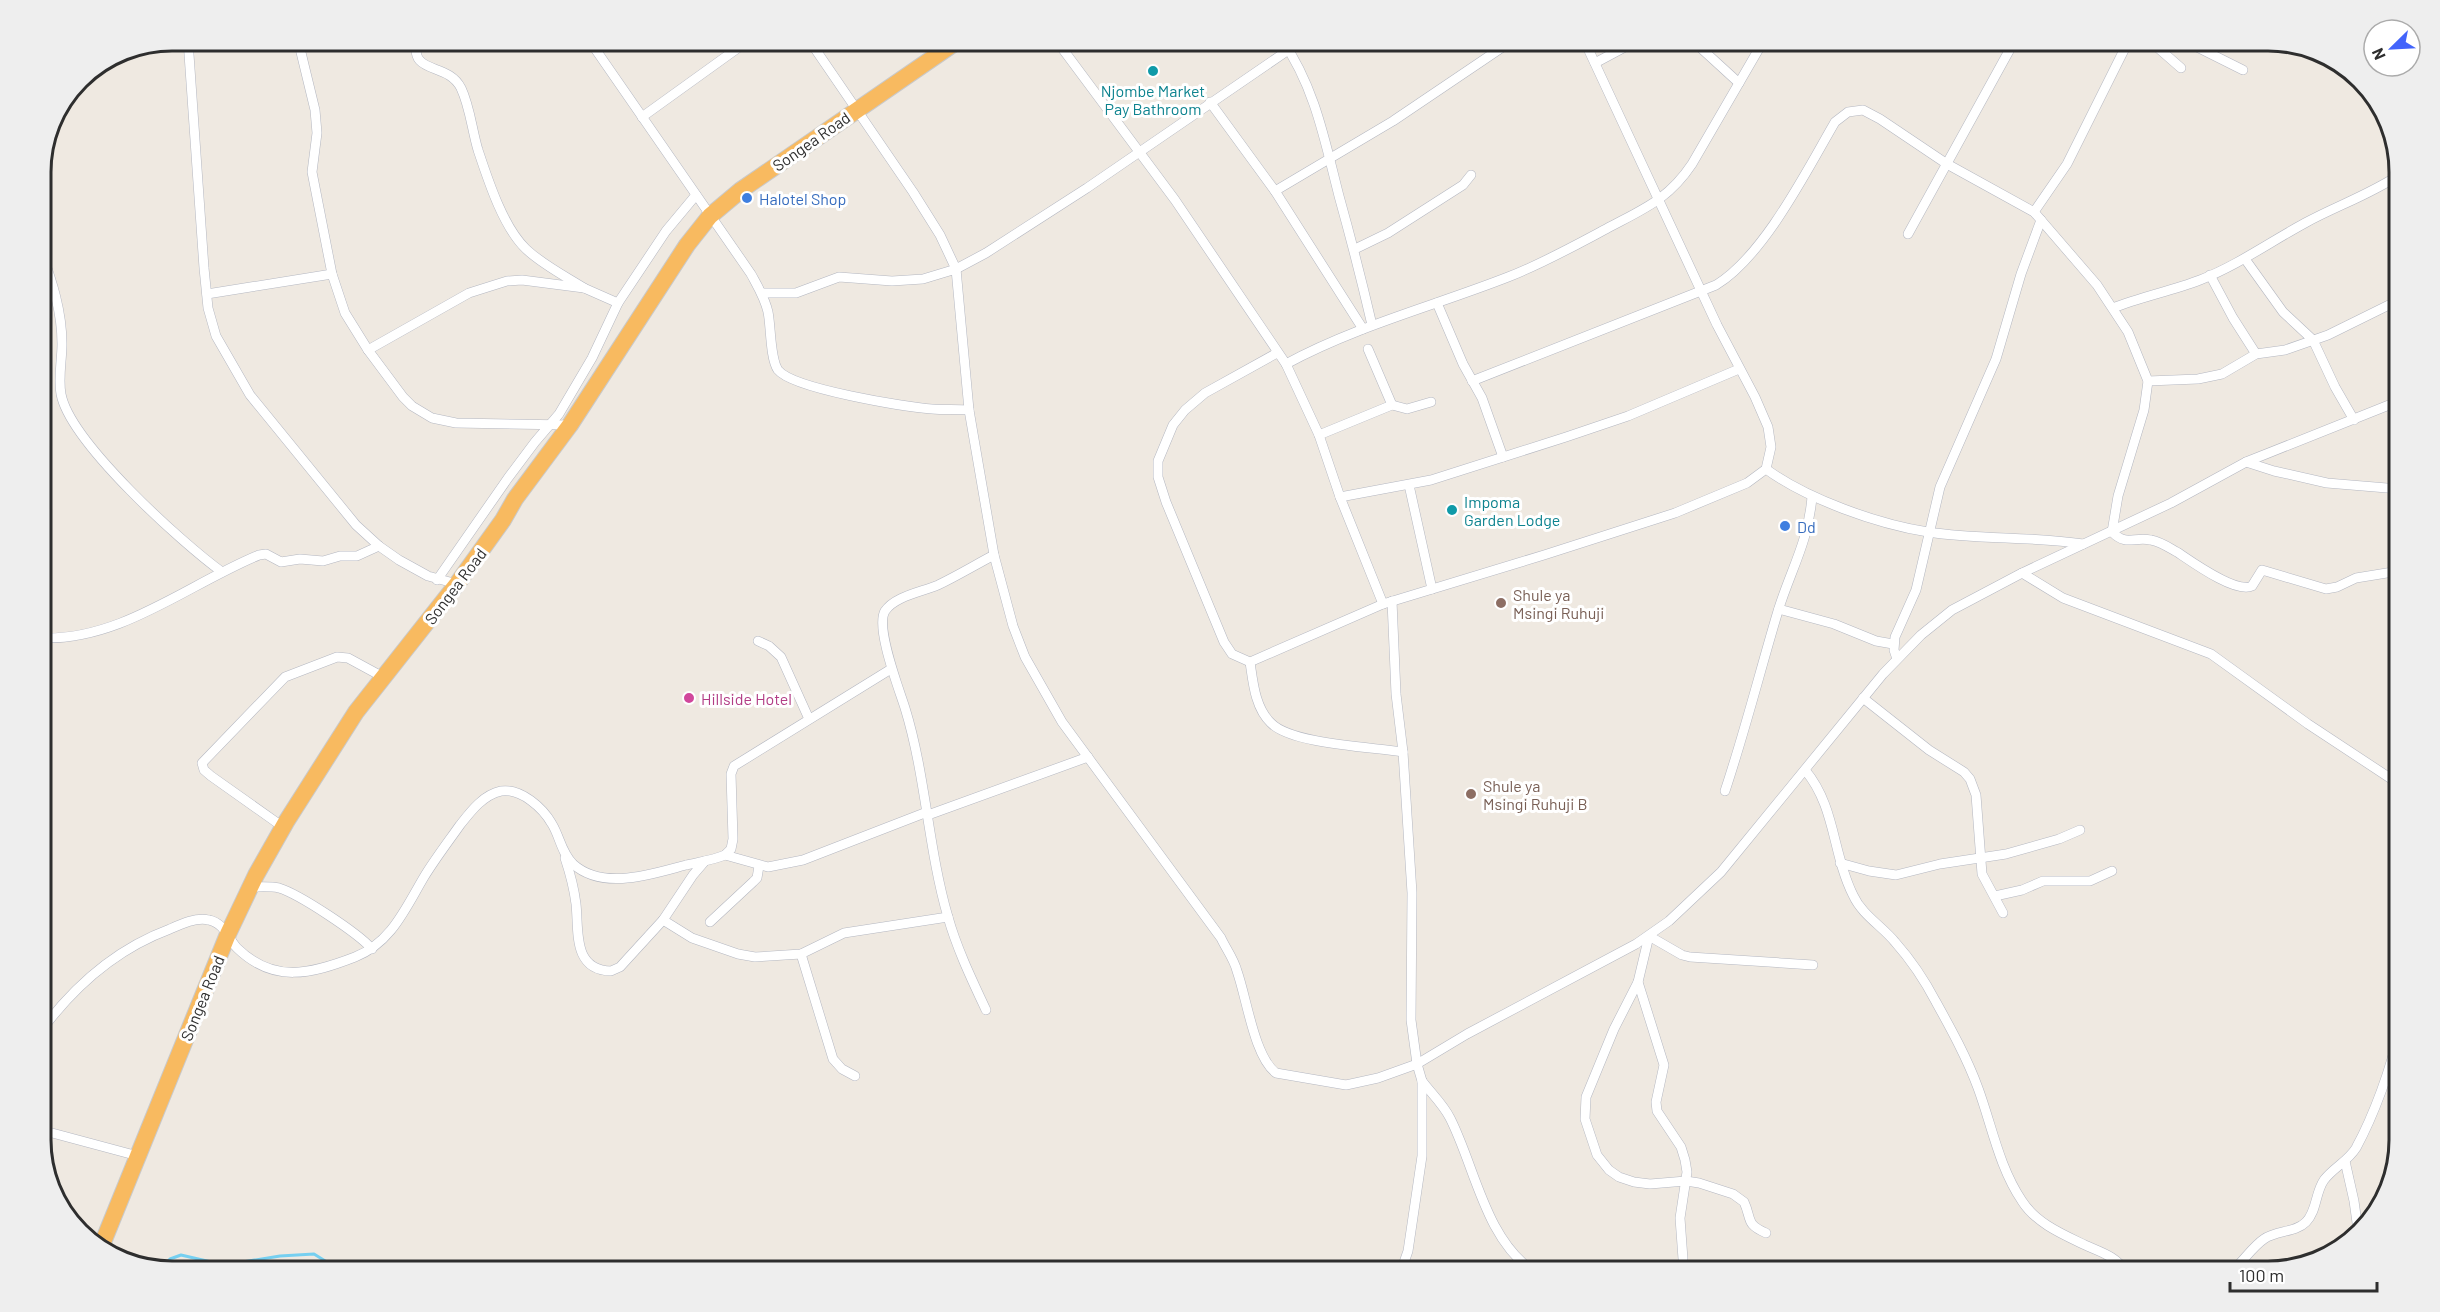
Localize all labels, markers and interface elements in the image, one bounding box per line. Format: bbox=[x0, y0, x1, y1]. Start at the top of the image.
north arrow bbox=[2362, 18, 2422, 78]
text: N bbox=[2367, 46, 2389, 63]
marker: Njombe Market Pay Bathroom bbox=[1146, 64, 1160, 78]
place label: Njombe Market Pay Bathroom bbox=[1101, 81, 1205, 118]
street label: Songea Road bbox=[769, 107, 853, 175]
place label: Halotel Shop bbox=[759, 189, 846, 208]
marker: Halotel Shop bbox=[740, 191, 754, 205]
place label: Impoma Garden Lodge bbox=[1464, 492, 1560, 529]
marker: Impoma Garden Lodge bbox=[1445, 503, 1459, 517]
place label: Dd bbox=[1797, 517, 1816, 536]
marker: Dd bbox=[1778, 519, 1792, 533]
street label: Songea Road bbox=[420, 544, 490, 628]
place label: Shule ya Msingi Ruhuji bbox=[1513, 585, 1604, 622]
marker: Shule ya Msingi Ruhuji bbox=[1494, 596, 1508, 610]
place label: Hillside Hotel bbox=[701, 689, 792, 708]
marker: Hillside Hotel bbox=[682, 691, 696, 705]
place label: Shule ya Msingi Ruhuji B bbox=[1483, 776, 1587, 813]
marker: Shule ya Msingi Ruhuji B bbox=[1464, 787, 1478, 801]
street label: Songea Road bbox=[176, 953, 228, 1043]
scale bar bbox=[2230, 1255, 2377, 1293]
text: 100 m bbox=[2239, 1264, 2284, 1286]

